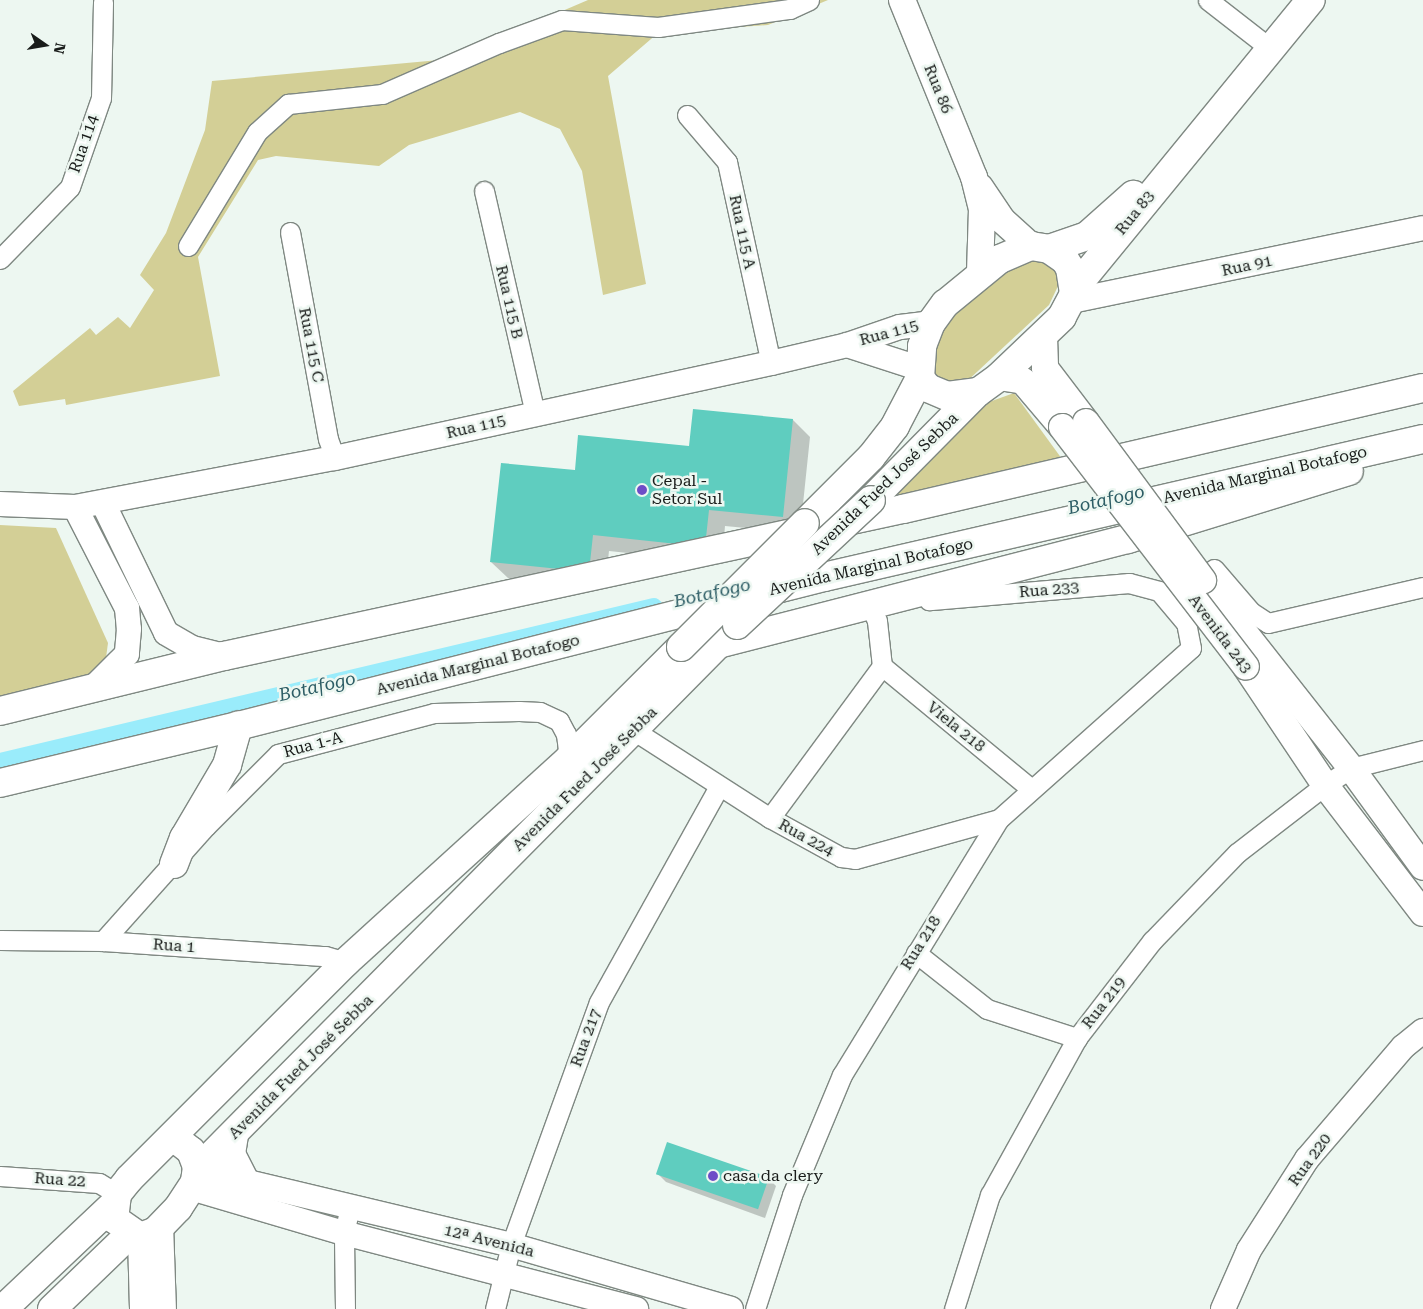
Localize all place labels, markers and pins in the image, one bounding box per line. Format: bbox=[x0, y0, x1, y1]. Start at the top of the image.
place label: Cepal - Setor Sul bbox=[652, 471, 722, 509]
marker: Cepal - Setor Sul bbox=[636, 484, 648, 496]
place label: casa da clery bbox=[723, 1166, 823, 1186]
marker: casa da clery bbox=[707, 1170, 719, 1182]

